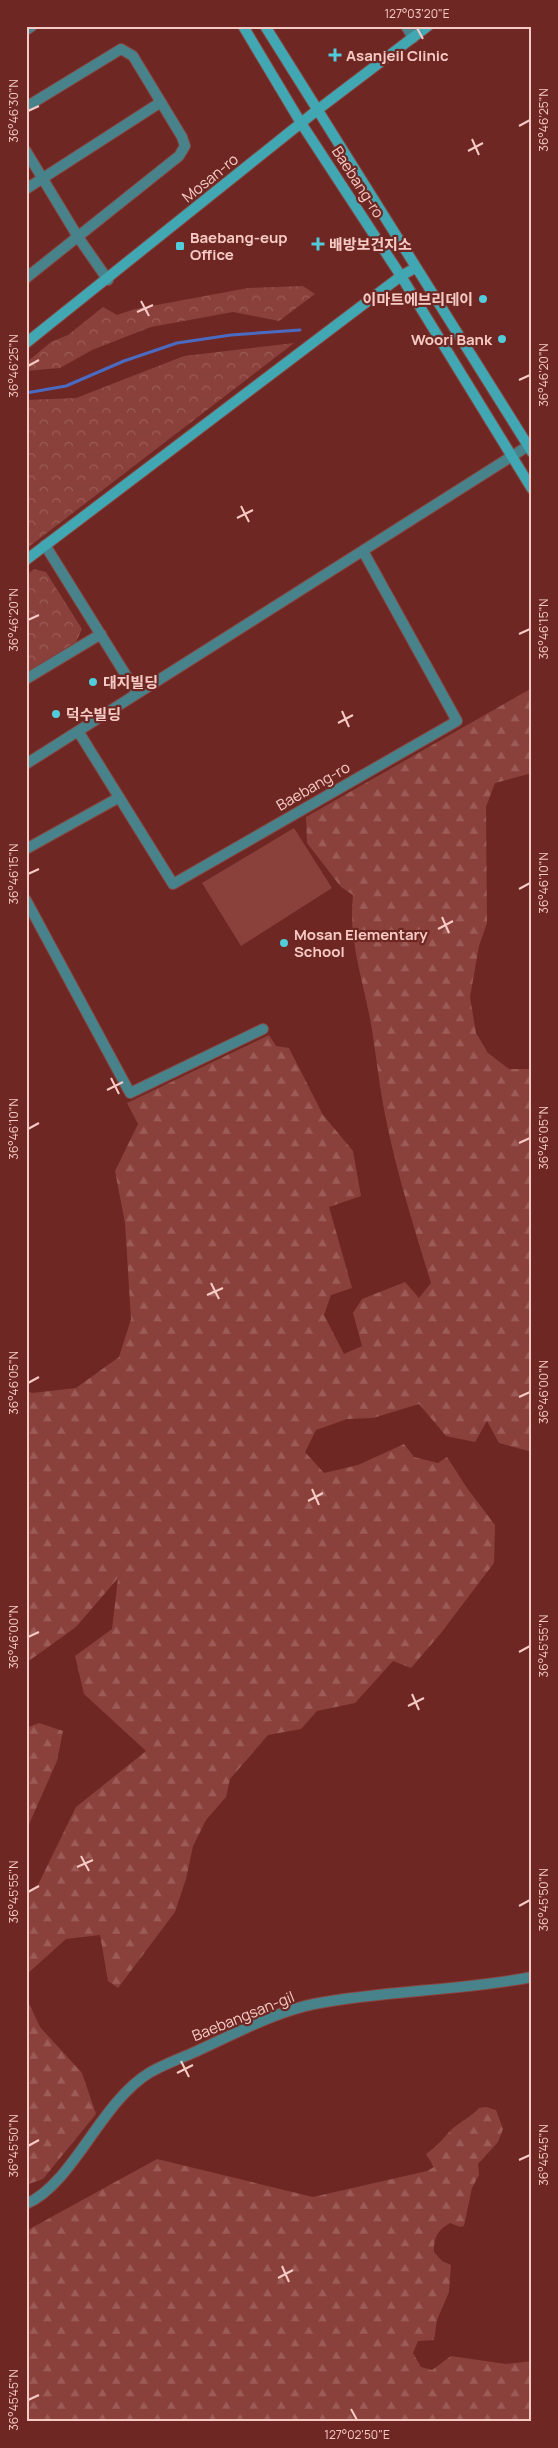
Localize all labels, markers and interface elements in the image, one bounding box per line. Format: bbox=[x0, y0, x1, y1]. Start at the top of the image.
text: 127°03'20"E bbox=[384, 5, 450, 22]
place label: Asanjeil Clinic bbox=[346, 45, 449, 66]
marker: Asanjeil Clinic bbox=[328, 48, 342, 62]
text: 36°46'30"N bbox=[5, 79, 22, 143]
text: 36°46'25"N bbox=[535, 88, 552, 152]
street label: Baebang-ro bbox=[327, 142, 389, 222]
street label: Mosan-ro bbox=[177, 149, 243, 207]
place label: Baebang-eup Office bbox=[190, 227, 288, 265]
place label: 배방보건지소 bbox=[329, 234, 412, 255]
marker: 배방보건지소 bbox=[311, 237, 325, 251]
marker: Baebang-eup Office bbox=[174, 240, 186, 252]
place label: 이마트에브리데이 bbox=[363, 289, 473, 310]
marker: 이마트에브리데이 bbox=[477, 293, 489, 305]
place label: Woori Bank bbox=[411, 329, 493, 350]
marker: Woori Bank bbox=[496, 333, 508, 345]
text: 36°46'25"N bbox=[5, 334, 22, 398]
text: 36°46'20"N bbox=[535, 343, 552, 407]
text: 36°46'20"N bbox=[5, 588, 22, 652]
text: 36°46'15"N bbox=[535, 598, 552, 660]
place label: 대지빌딩 bbox=[103, 672, 158, 693]
marker: 대지빌딩 bbox=[87, 676, 99, 688]
place label: 덕수빌딩 bbox=[66, 704, 121, 725]
marker: 덕수빌딩 bbox=[50, 708, 62, 720]
street label: Baebang-ro bbox=[272, 756, 354, 816]
text: 36°46'15"N bbox=[5, 843, 22, 905]
text: 36°46'10"N bbox=[535, 852, 552, 914]
place label: Mosan Elementary School bbox=[294, 924, 428, 962]
marker: Mosan Elementary School bbox=[278, 937, 290, 949]
text: 36°46'10"N bbox=[5, 1098, 22, 1160]
text: 36°46'05"N bbox=[535, 1106, 552, 1170]
text: 36°46'05"N bbox=[5, 1351, 22, 1415]
text: 36°46'00"N bbox=[535, 1360, 552, 1424]
text: 36°46'00"N bbox=[5, 1605, 22, 1669]
text: 36°45'55"N bbox=[535, 1615, 552, 1677]
text: 36°45'55"N bbox=[5, 1861, 22, 1923]
text: 36°45'50"N bbox=[535, 1868, 552, 1932]
street label: Baebangsan-gil bbox=[189, 1986, 297, 2046]
text: 36°45'50"N bbox=[5, 2114, 22, 2178]
text: 36°45'45"N bbox=[535, 2124, 552, 2186]
text: 36°45'45"N bbox=[5, 2369, 22, 2431]
text: 127°02'50"E bbox=[324, 2426, 390, 2443]

